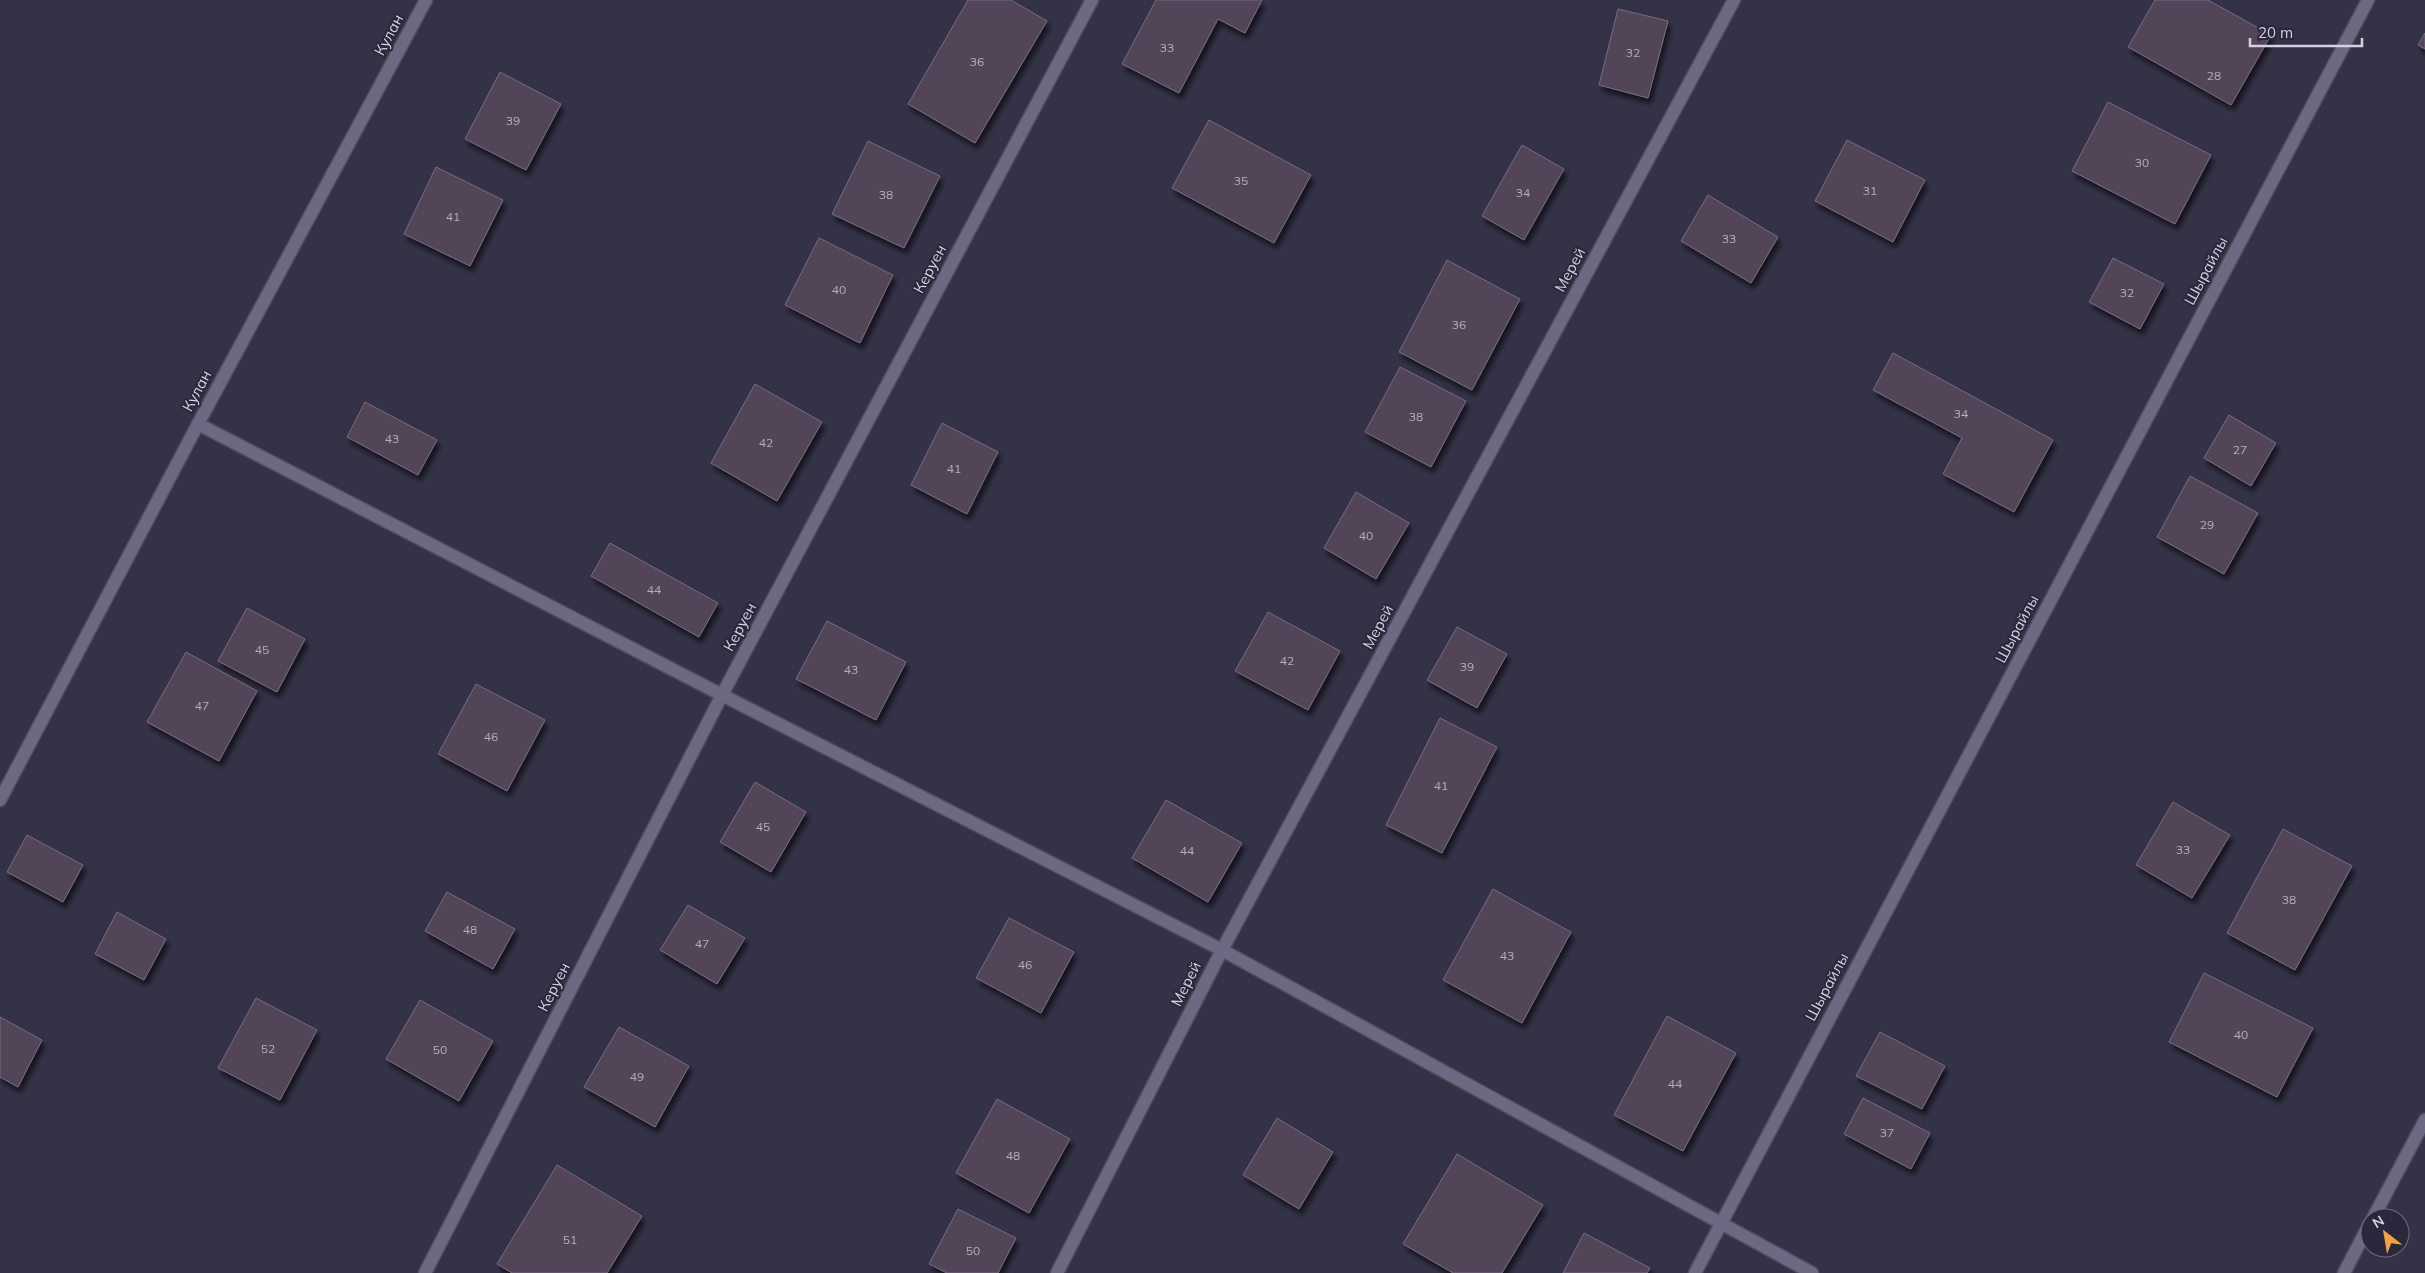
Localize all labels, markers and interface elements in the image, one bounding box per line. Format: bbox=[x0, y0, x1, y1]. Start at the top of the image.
street label: Кулан bbox=[370, 11, 407, 59]
scale bar bbox=[2250, 15, 2362, 47]
text: 20 m bbox=[2258, 23, 2293, 42]
house number: 33 bbox=[1160, 40, 1174, 55]
house number: 32 bbox=[1626, 45, 1640, 60]
house number: 36 bbox=[970, 54, 984, 69]
house number: 28 bbox=[2207, 68, 2221, 83]
house number: 39 bbox=[506, 113, 520, 128]
house number: 30 bbox=[2135, 155, 2149, 170]
house number: 35 bbox=[1234, 173, 1248, 188]
house number: 31 bbox=[1863, 183, 1877, 198]
house number: 34 bbox=[1516, 185, 1530, 200]
house number: 38 bbox=[879, 187, 893, 202]
house number: 41 bbox=[446, 209, 460, 224]
house number: 33 bbox=[1722, 231, 1736, 246]
street label: Шырайлы bbox=[2180, 233, 2231, 308]
street label: Керуен bbox=[909, 241, 950, 296]
street label: Мерей bbox=[1550, 244, 1589, 295]
house number: 40 bbox=[832, 282, 846, 297]
house number: 32 bbox=[2120, 285, 2134, 300]
house number: 36 bbox=[1452, 317, 1466, 332]
street label: Кулан bbox=[178, 367, 215, 415]
house number: 34 bbox=[1954, 406, 1968, 421]
house number: 38 bbox=[1409, 409, 1423, 424]
house number: 43 bbox=[385, 431, 399, 446]
house number: 42 bbox=[759, 435, 773, 450]
house number: 27 bbox=[2233, 442, 2247, 457]
house number: 41 bbox=[947, 461, 961, 476]
house number: 29 bbox=[2200, 517, 2214, 532]
house number: 40 bbox=[1359, 528, 1373, 543]
house number: 44 bbox=[647, 582, 661, 597]
street label: Шырайлы bbox=[1991, 591, 2042, 666]
street label: Керуен bbox=[719, 599, 760, 654]
street label: Мерей bbox=[1358, 601, 1397, 652]
house number: 45 bbox=[255, 642, 269, 657]
house number: 42 bbox=[1280, 653, 1294, 668]
house number: 39 bbox=[1460, 659, 1474, 674]
house number: 43 bbox=[844, 662, 858, 677]
house number: 47 bbox=[195, 698, 209, 713]
house number: 46 bbox=[484, 729, 498, 744]
house number: 41 bbox=[1434, 778, 1448, 793]
house number: 45 bbox=[756, 819, 770, 834]
house number: 33 bbox=[2176, 842, 2190, 857]
house number: 44 bbox=[1180, 843, 1194, 858]
house number: 38 bbox=[2282, 892, 2296, 907]
house number: 48 bbox=[463, 922, 477, 937]
house number: 47 bbox=[695, 936, 709, 951]
house number: 43 bbox=[1500, 948, 1514, 963]
street label: Шырайлы bbox=[1801, 949, 1852, 1024]
house number: 46 bbox=[1018, 957, 1032, 972]
street label: Мерей bbox=[1166, 958, 1205, 1009]
street label: Керуен bbox=[533, 959, 574, 1014]
house number: 40 bbox=[2234, 1027, 2248, 1042]
house number: 52 bbox=[261, 1041, 275, 1056]
house number: 50 bbox=[433, 1042, 447, 1057]
house number: 49 bbox=[630, 1069, 644, 1084]
house number: 44 bbox=[1668, 1076, 1682, 1091]
house number: 37 bbox=[1880, 1125, 1894, 1140]
house number: 48 bbox=[1006, 1148, 1020, 1163]
north arrow bbox=[2360, 1208, 2410, 1258]
text: N bbox=[2369, 1211, 2387, 1232]
house number: 51 bbox=[563, 1232, 577, 1247]
house number: 50 bbox=[966, 1243, 980, 1258]

